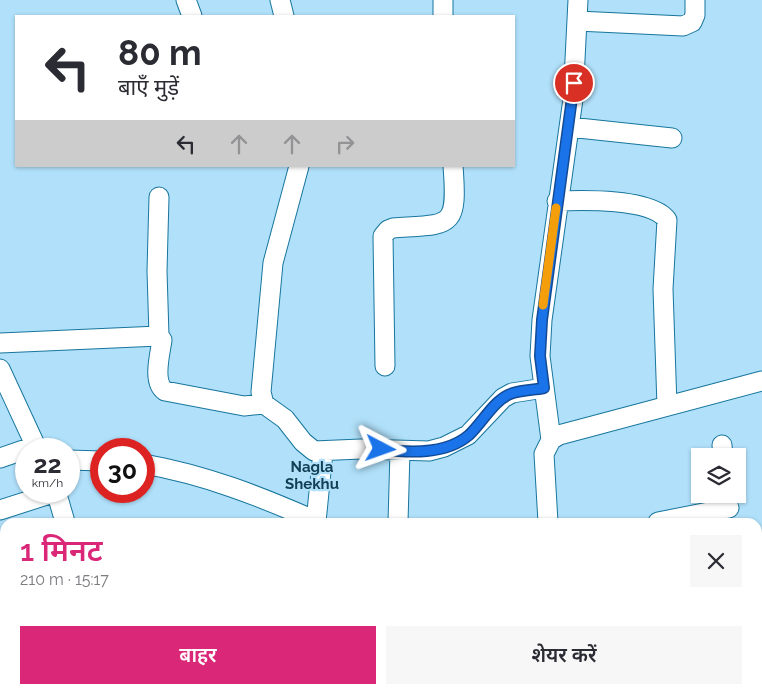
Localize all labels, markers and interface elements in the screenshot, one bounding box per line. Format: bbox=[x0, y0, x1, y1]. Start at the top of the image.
text: 80 m bbox=[118, 32, 202, 73]
icon: left bbox=[35, 35, 100, 100]
pin bbox=[553, 62, 595, 104]
icon: arrive bbox=[560, 69, 588, 97]
text: बाएँ मुड़ें bbox=[118, 74, 179, 100]
icon: left bbox=[172, 130, 200, 158]
icon: ahead bbox=[225, 130, 253, 158]
icon: ahead bbox=[278, 130, 306, 158]
icon: right bbox=[331, 130, 359, 158]
position arrow bbox=[354, 422, 406, 474]
speed limit sign: 30 bbox=[90, 438, 155, 503]
map controls bbox=[691, 448, 746, 503]
button: layers bbox=[691, 448, 746, 503]
text: 22 bbox=[33, 449, 62, 479]
district label: Nagla Shekhu bbox=[285, 458, 339, 493]
text: km/h bbox=[32, 476, 63, 490]
text: 1 मिनट bbox=[20, 533, 102, 568]
button: close bbox=[690, 535, 742, 587]
text: 210 m · 15:17 bbox=[20, 570, 109, 589]
button: बाहर bbox=[20, 626, 376, 684]
button: शेयर करें bbox=[386, 626, 742, 684]

